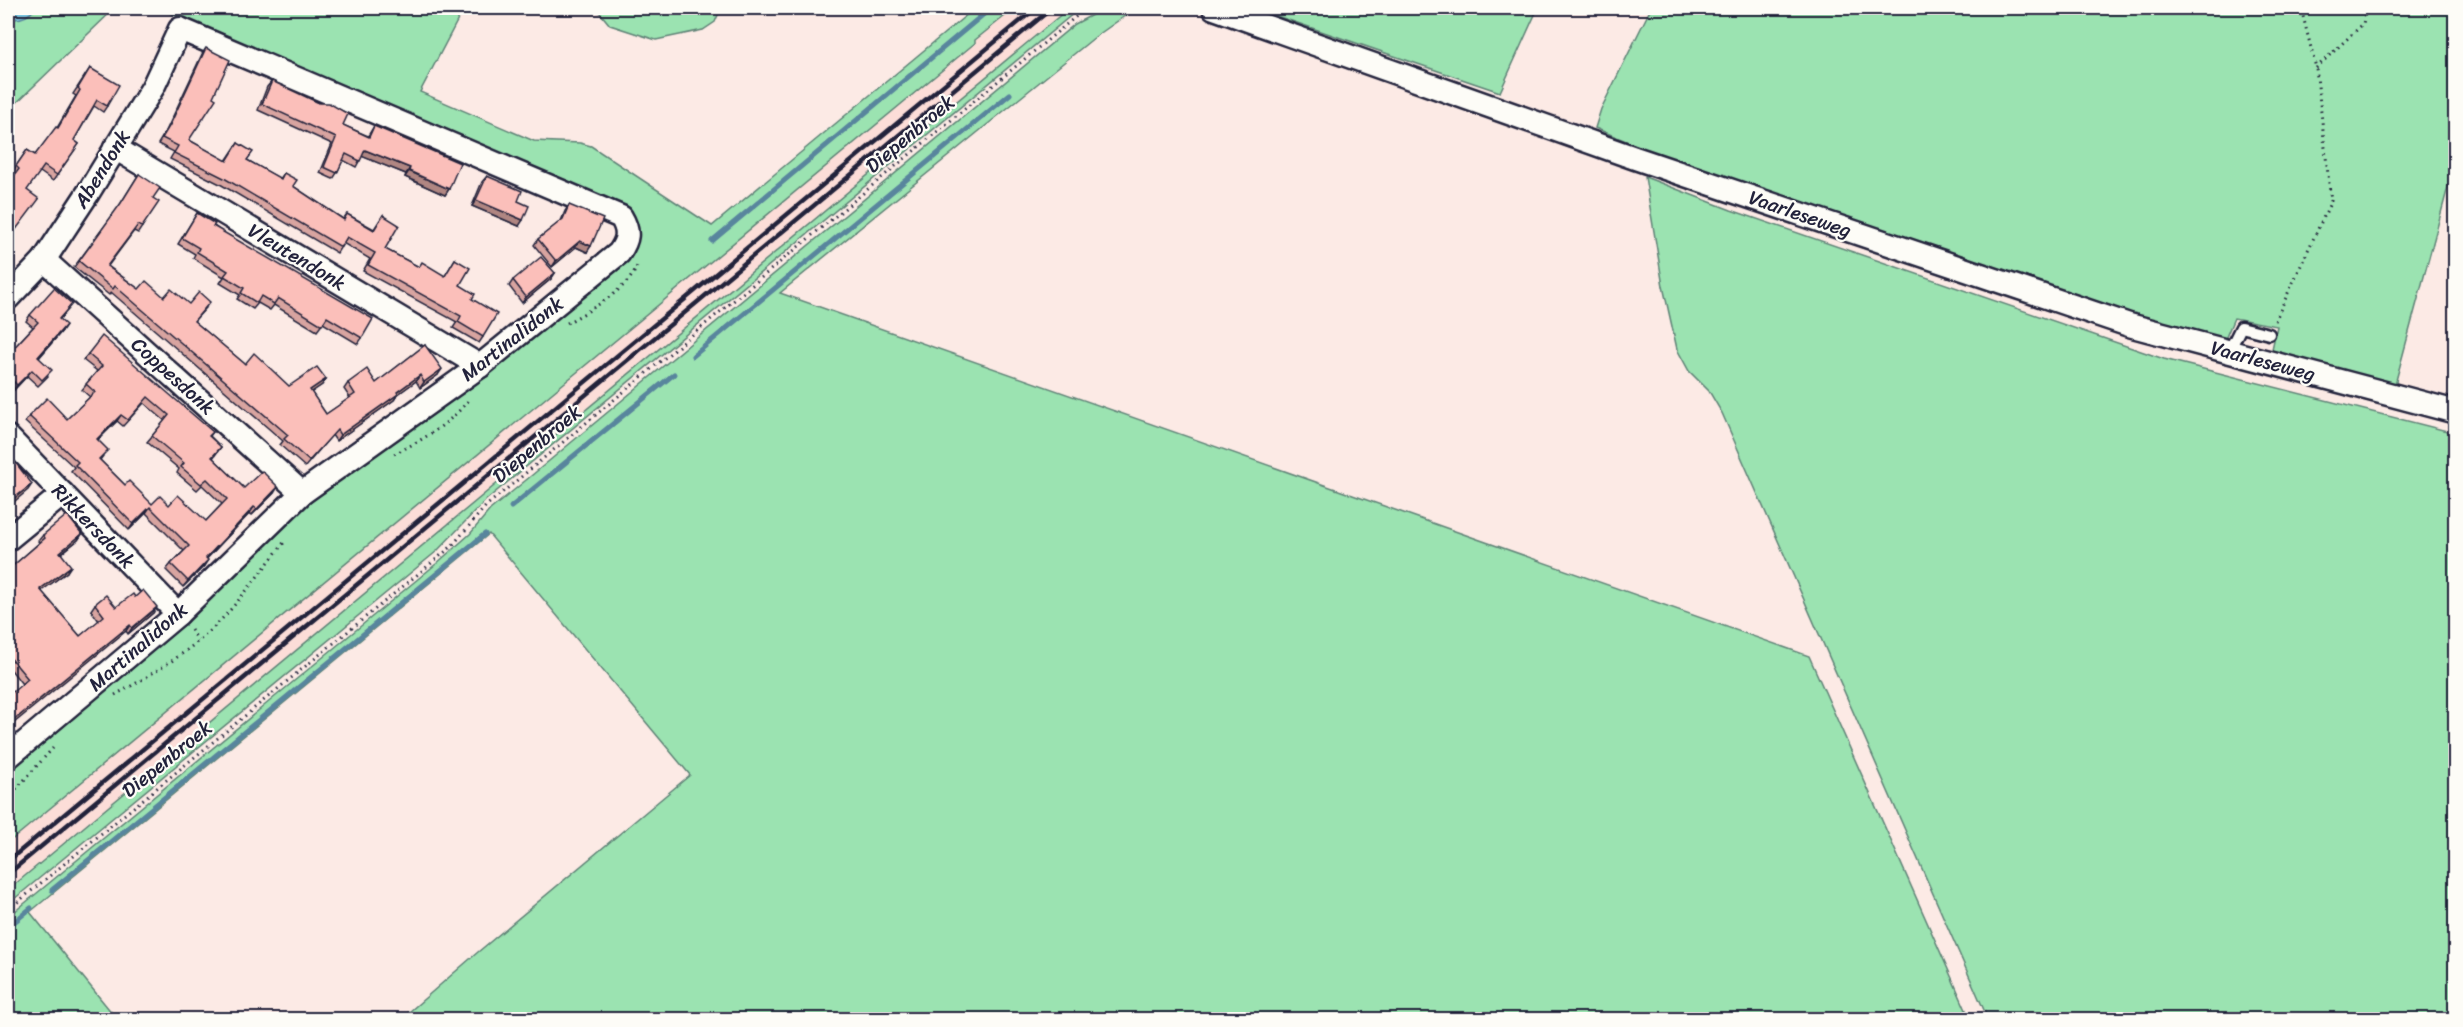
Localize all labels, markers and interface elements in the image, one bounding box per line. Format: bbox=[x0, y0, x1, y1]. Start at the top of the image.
street label: Diepenbroek bbox=[857, 85, 963, 182]
street label: Abendonk bbox=[64, 122, 140, 216]
street label: Vaarleseweg bbox=[1744, 180, 1856, 248]
street label: Vleutendonk bbox=[241, 214, 353, 300]
street label: Martinalidonk bbox=[453, 287, 572, 391]
street label: Coppesdonk bbox=[123, 328, 223, 424]
street label: Vaarleseweg bbox=[2207, 330, 2319, 392]
street label: Diepenbroek bbox=[484, 395, 590, 492]
street label: Rikkersdonk bbox=[43, 475, 144, 577]
street label: Martinalidonk bbox=[80, 593, 196, 701]
street label: Diepenbroek bbox=[114, 711, 221, 807]

